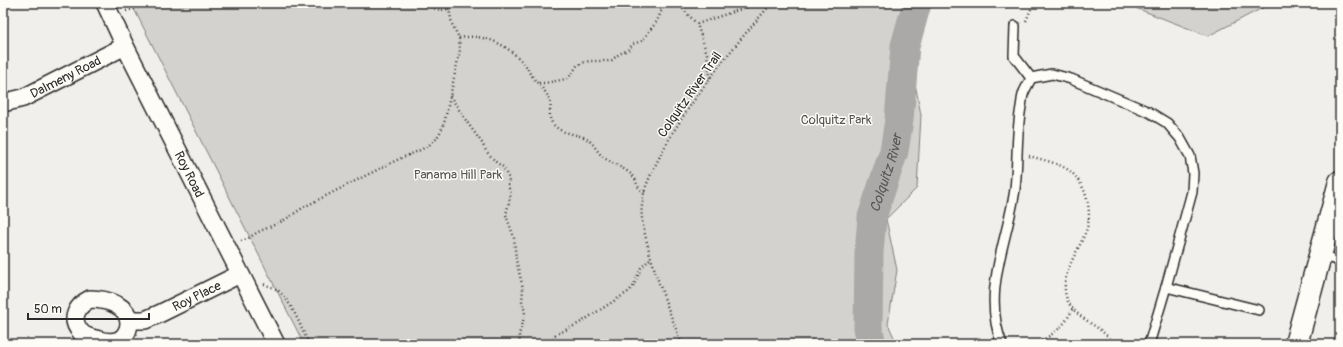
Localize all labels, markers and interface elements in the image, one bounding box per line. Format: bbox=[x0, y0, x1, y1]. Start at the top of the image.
street label: Colquitz River Trail bbox=[654, 49, 725, 140]
street label: Dalmeny Road bbox=[28, 53, 104, 102]
park label: Colquitz Park bbox=[801, 112, 872, 128]
water label: Colquitz River bbox=[866, 131, 906, 214]
street label: Roy Road bbox=[171, 149, 207, 200]
park label: Panama Hill Park bbox=[414, 167, 503, 183]
street label: Roy Place bbox=[170, 277, 224, 315]
scale bar bbox=[28, 295, 149, 321]
text: 50 m bbox=[34, 302, 62, 317]

